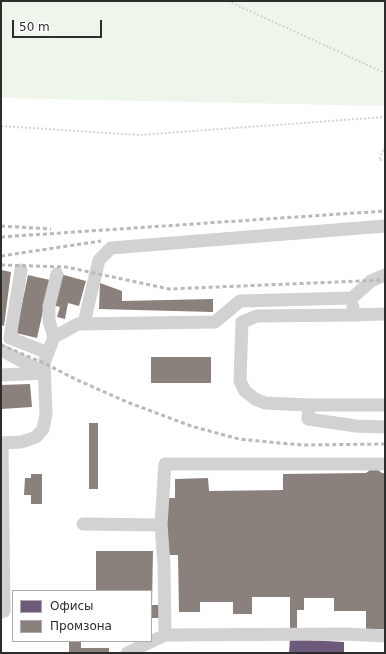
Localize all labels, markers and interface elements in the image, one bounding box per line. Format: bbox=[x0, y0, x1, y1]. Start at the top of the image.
scale bar bbox=[14, 12, 104, 38]
text: 50 m bbox=[19, 20, 50, 34]
legend bbox=[12, 590, 152, 642]
text: Офисы bbox=[50, 599, 94, 613]
text: Промзона bbox=[50, 619, 112, 633]

